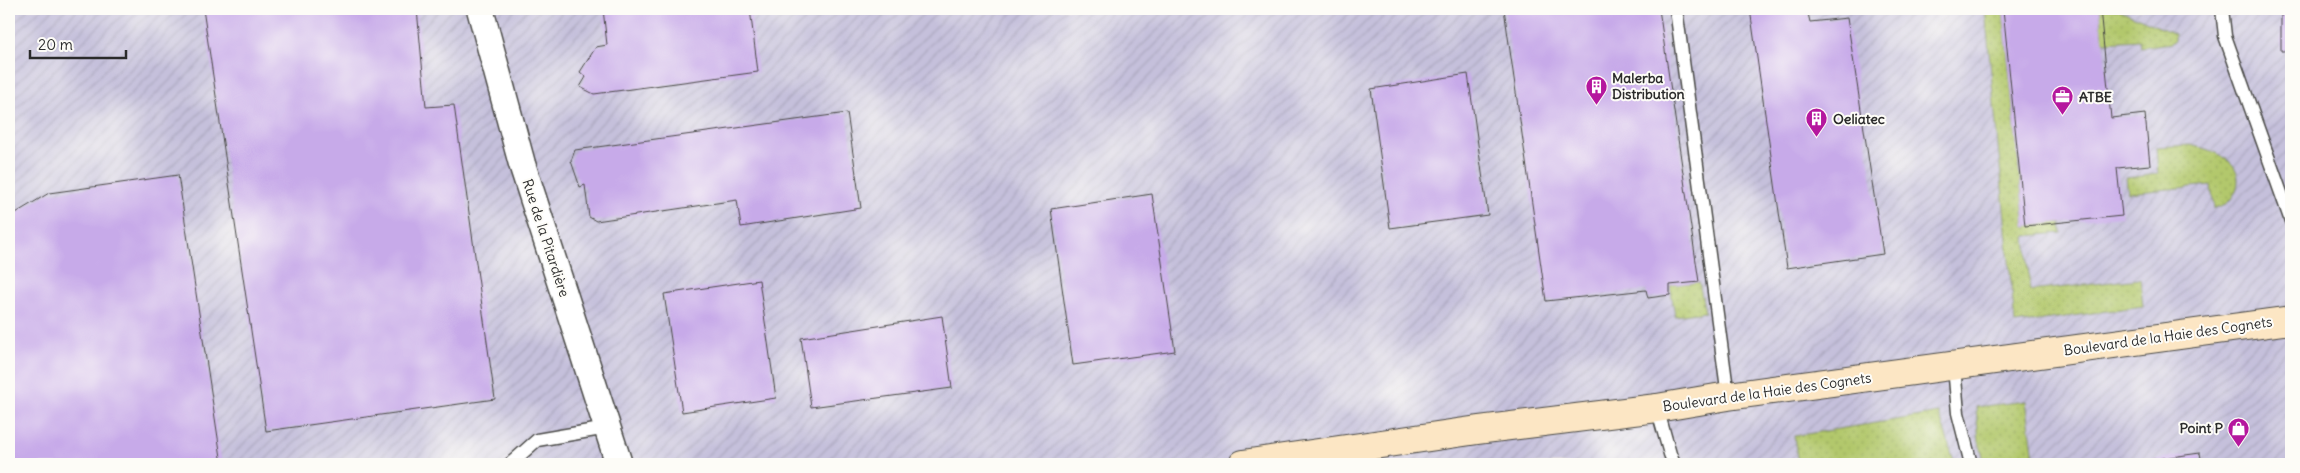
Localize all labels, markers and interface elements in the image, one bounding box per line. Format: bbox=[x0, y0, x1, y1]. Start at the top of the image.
scale bar bbox=[30, 28, 126, 60]
text: 20 m bbox=[38, 35, 73, 54]
place label: Malerba Distribution bbox=[1612, 69, 1685, 103]
building icon: Malerba Distribution bbox=[1584, 74, 1608, 105]
office icon: ATBE bbox=[2051, 85, 2075, 116]
place label: ATBE bbox=[2079, 88, 2112, 106]
building icon: Oeliatec bbox=[1805, 107, 1829, 138]
place label: Oeliatec bbox=[1833, 110, 1885, 128]
street label: Rue de la Pitardière bbox=[518, 177, 574, 299]
street label: Boulevard de la Haie des Cognets bbox=[2063, 312, 2273, 360]
street label: Boulevard de la Haie des Cognets bbox=[1662, 368, 1872, 416]
shop icon: Point P bbox=[2227, 416, 2251, 447]
place label: Point P bbox=[2179, 419, 2224, 437]

